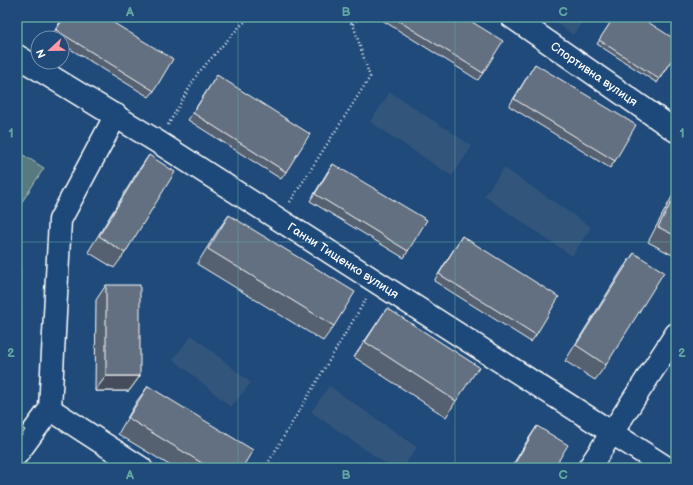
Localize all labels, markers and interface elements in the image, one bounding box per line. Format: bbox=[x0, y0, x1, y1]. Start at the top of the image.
text: A bbox=[125, 4, 134, 20]
text: B bbox=[341, 4, 351, 20]
text: C bbox=[558, 4, 568, 20]
north arrow bbox=[30, 30, 70, 70]
street label: Спортивна вулиця bbox=[548, 39, 641, 110]
text: N bbox=[34, 47, 49, 60]
text: 1 bbox=[8, 125, 14, 141]
text: 1 bbox=[679, 125, 685, 141]
street label: Ганни Тищенко вулиця bbox=[285, 219, 402, 302]
text: 2 bbox=[7, 345, 15, 361]
text: 2 bbox=[678, 345, 686, 361]
text: A bbox=[125, 467, 134, 483]
text: B bbox=[341, 467, 351, 483]
text: C bbox=[558, 467, 568, 483]

